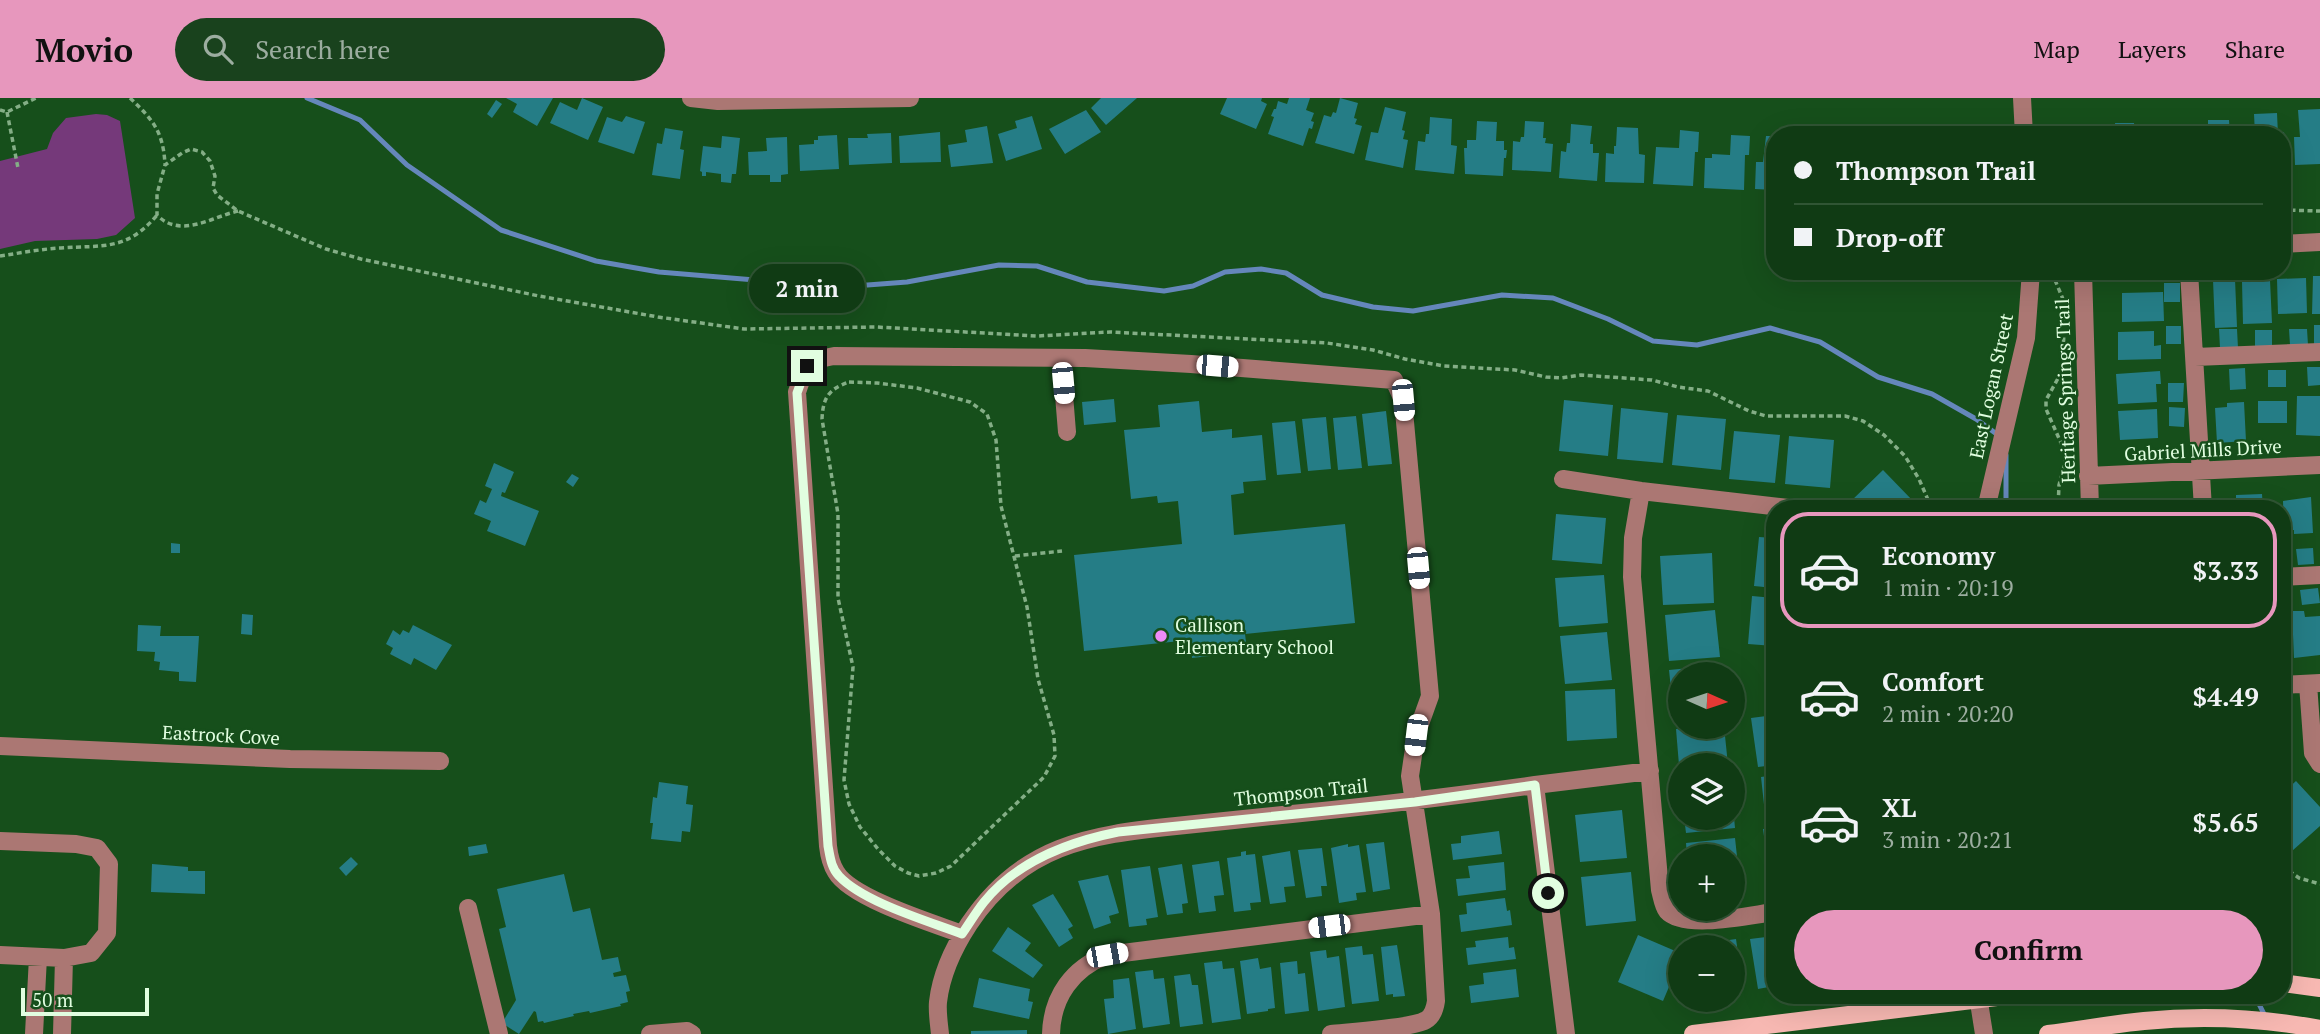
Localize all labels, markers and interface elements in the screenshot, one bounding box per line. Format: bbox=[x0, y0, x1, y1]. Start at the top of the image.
search box bbox=[175, 18, 665, 81]
text: Movio bbox=[35, 28, 133, 71]
icon: search bbox=[199, 30, 237, 68]
text: Search here bbox=[255, 32, 390, 66]
text: Map bbox=[2033, 33, 2080, 65]
text: Layers bbox=[2118, 33, 2187, 65]
text: Share bbox=[2225, 33, 2285, 65]
text: Thompson Trail bbox=[1836, 153, 2036, 187]
text: Drop-off bbox=[1836, 220, 1943, 254]
callout: 2 min bbox=[749, 264, 865, 314]
text: 2 min bbox=[776, 273, 838, 304]
street label: Heritage Springs Trail bbox=[2049, 298, 2080, 484]
street label: East Logan Street bbox=[1963, 311, 2018, 461]
route end bbox=[791, 350, 823, 382]
car bbox=[1196, 354, 1239, 378]
car bbox=[1051, 361, 1076, 405]
car bbox=[1391, 378, 1416, 422]
street label: Gabriel Mills Drive bbox=[2124, 433, 2282, 466]
text: Economy bbox=[1882, 538, 1995, 572]
icon: car bbox=[1798, 539, 1861, 602]
car bbox=[1406, 546, 1431, 590]
text: $3.33 bbox=[2193, 553, 2259, 587]
text: 1 min · 20:19 bbox=[1882, 572, 2014, 603]
place label: Callison Elementary School bbox=[1175, 612, 1334, 659]
marker: Callison Elementary School bbox=[1153, 628, 1169, 644]
north arrow bbox=[1668, 662, 1745, 738]
map controls bbox=[1668, 662, 1745, 1012]
text: Comfort bbox=[1882, 664, 1984, 698]
icon: car bbox=[1798, 665, 1861, 728]
text: $4.49 bbox=[2193, 679, 2259, 713]
text: 2 min · 20:20 bbox=[1882, 698, 2014, 729]
car bbox=[1404, 713, 1429, 757]
street label: Eastrock Cove bbox=[162, 719, 281, 750]
button: layers bbox=[1668, 753, 1745, 830]
street label: Thompson Trail bbox=[1233, 772, 1369, 811]
text: XL bbox=[1882, 790, 1916, 824]
icon: car bbox=[1798, 791, 1861, 854]
text: $5.65 bbox=[2193, 805, 2259, 839]
text: 3 min · 20:21 bbox=[1882, 824, 2014, 855]
button: + bbox=[1668, 844, 1745, 921]
route start bbox=[1532, 877, 1564, 909]
button: Confirm bbox=[1794, 910, 2263, 990]
car bbox=[1307, 913, 1352, 939]
button: − bbox=[1668, 935, 1745, 1012]
car bbox=[1085, 941, 1130, 969]
scale bar bbox=[21, 985, 149, 1017]
text: 50 m bbox=[32, 987, 73, 1012]

